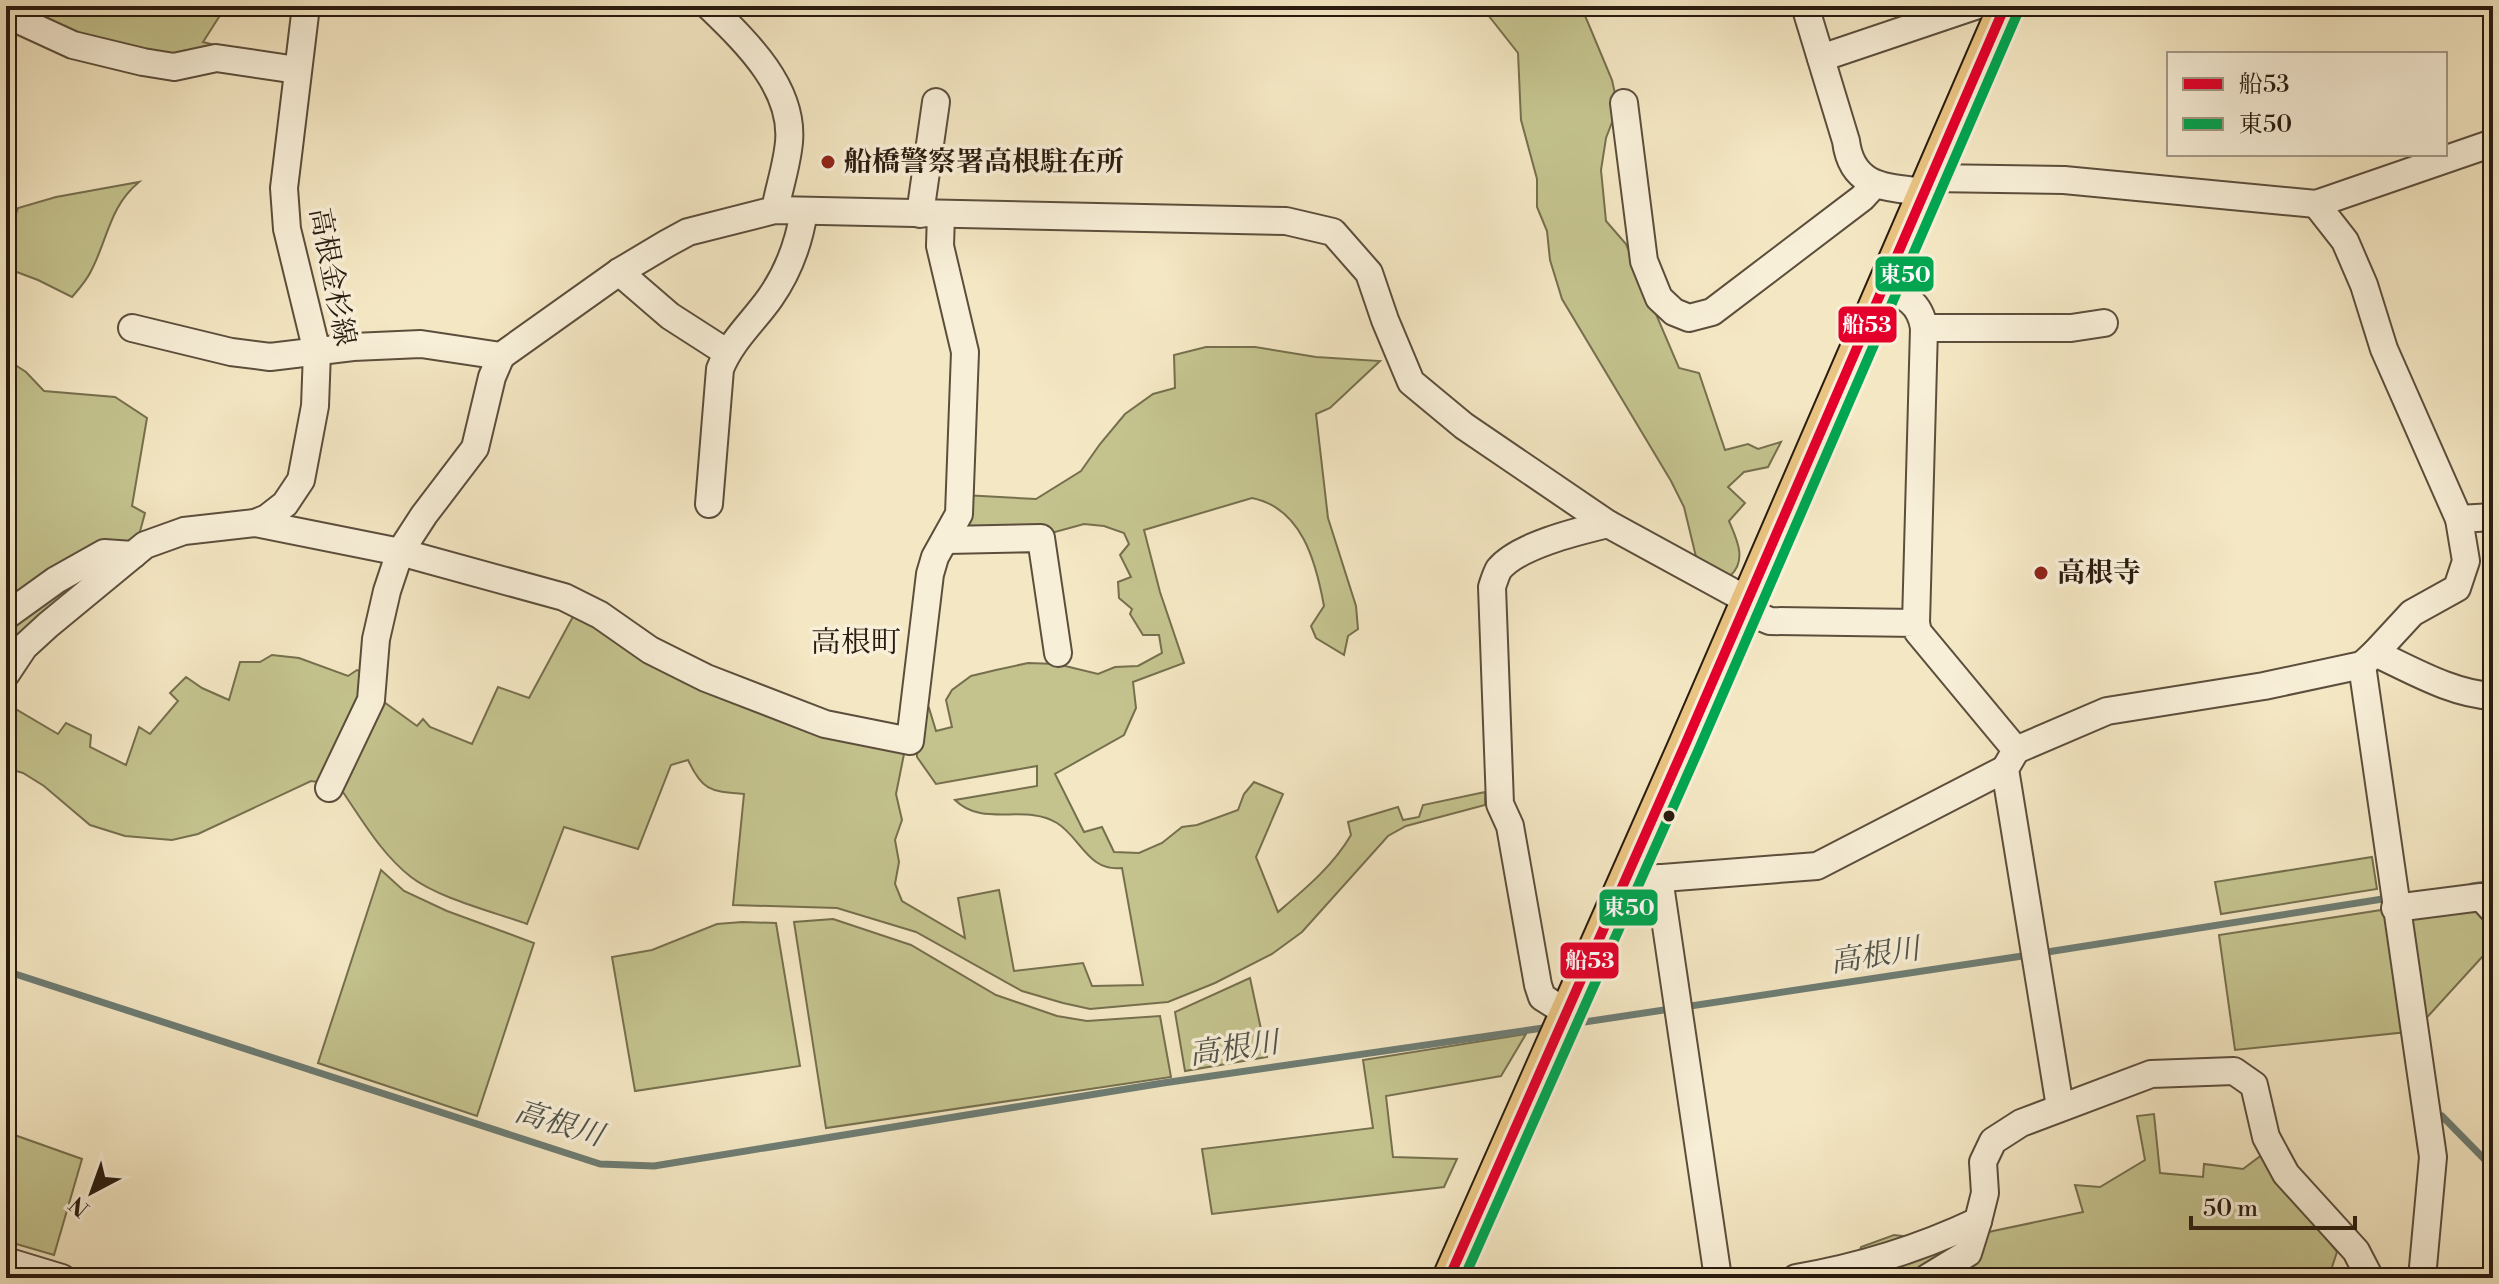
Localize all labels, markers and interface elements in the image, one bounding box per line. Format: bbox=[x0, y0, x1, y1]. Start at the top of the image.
legend bbox=[2167, 52, 2447, 156]
text: 船53 bbox=[2239, 70, 2289, 100]
text: 東50 bbox=[2239, 110, 2292, 140]
place label: 船橋警察署高根駐在所 bbox=[844, 145, 1124, 180]
marker: 船橋警察署高根駐在所 bbox=[819, 153, 837, 171]
street label: 高根金杉線 bbox=[301, 205, 363, 349]
line badge: 東50 bbox=[1874, 255, 1935, 293]
text: 東50 bbox=[1879, 262, 1931, 289]
line badge: 船53 bbox=[1837, 305, 1898, 344]
text: 船53 bbox=[1843, 312, 1891, 339]
place label: 高根寺 bbox=[2057, 556, 2141, 591]
marker: 高根寺 bbox=[2032, 564, 2050, 582]
district label: 高根町 bbox=[811, 624, 901, 662]
unlabelled marker bbox=[1661, 808, 1677, 824]
line badge: 東50 bbox=[1598, 888, 1659, 927]
text: 東50 bbox=[1603, 895, 1655, 922]
water label: 高根川 bbox=[1828, 930, 1925, 982]
line badge: 船53 bbox=[1559, 941, 1620, 980]
text: 船53 bbox=[1566, 948, 1614, 975]
water label: 高根川 bbox=[1187, 1024, 1284, 1074]
water label: 高根川 bbox=[510, 1093, 610, 1156]
north arrow bbox=[52, 1152, 132, 1232]
scale bar bbox=[2191, 1180, 2355, 1230]
text: N bbox=[64, 1190, 95, 1222]
text: 50 m bbox=[2203, 1194, 2258, 1224]

